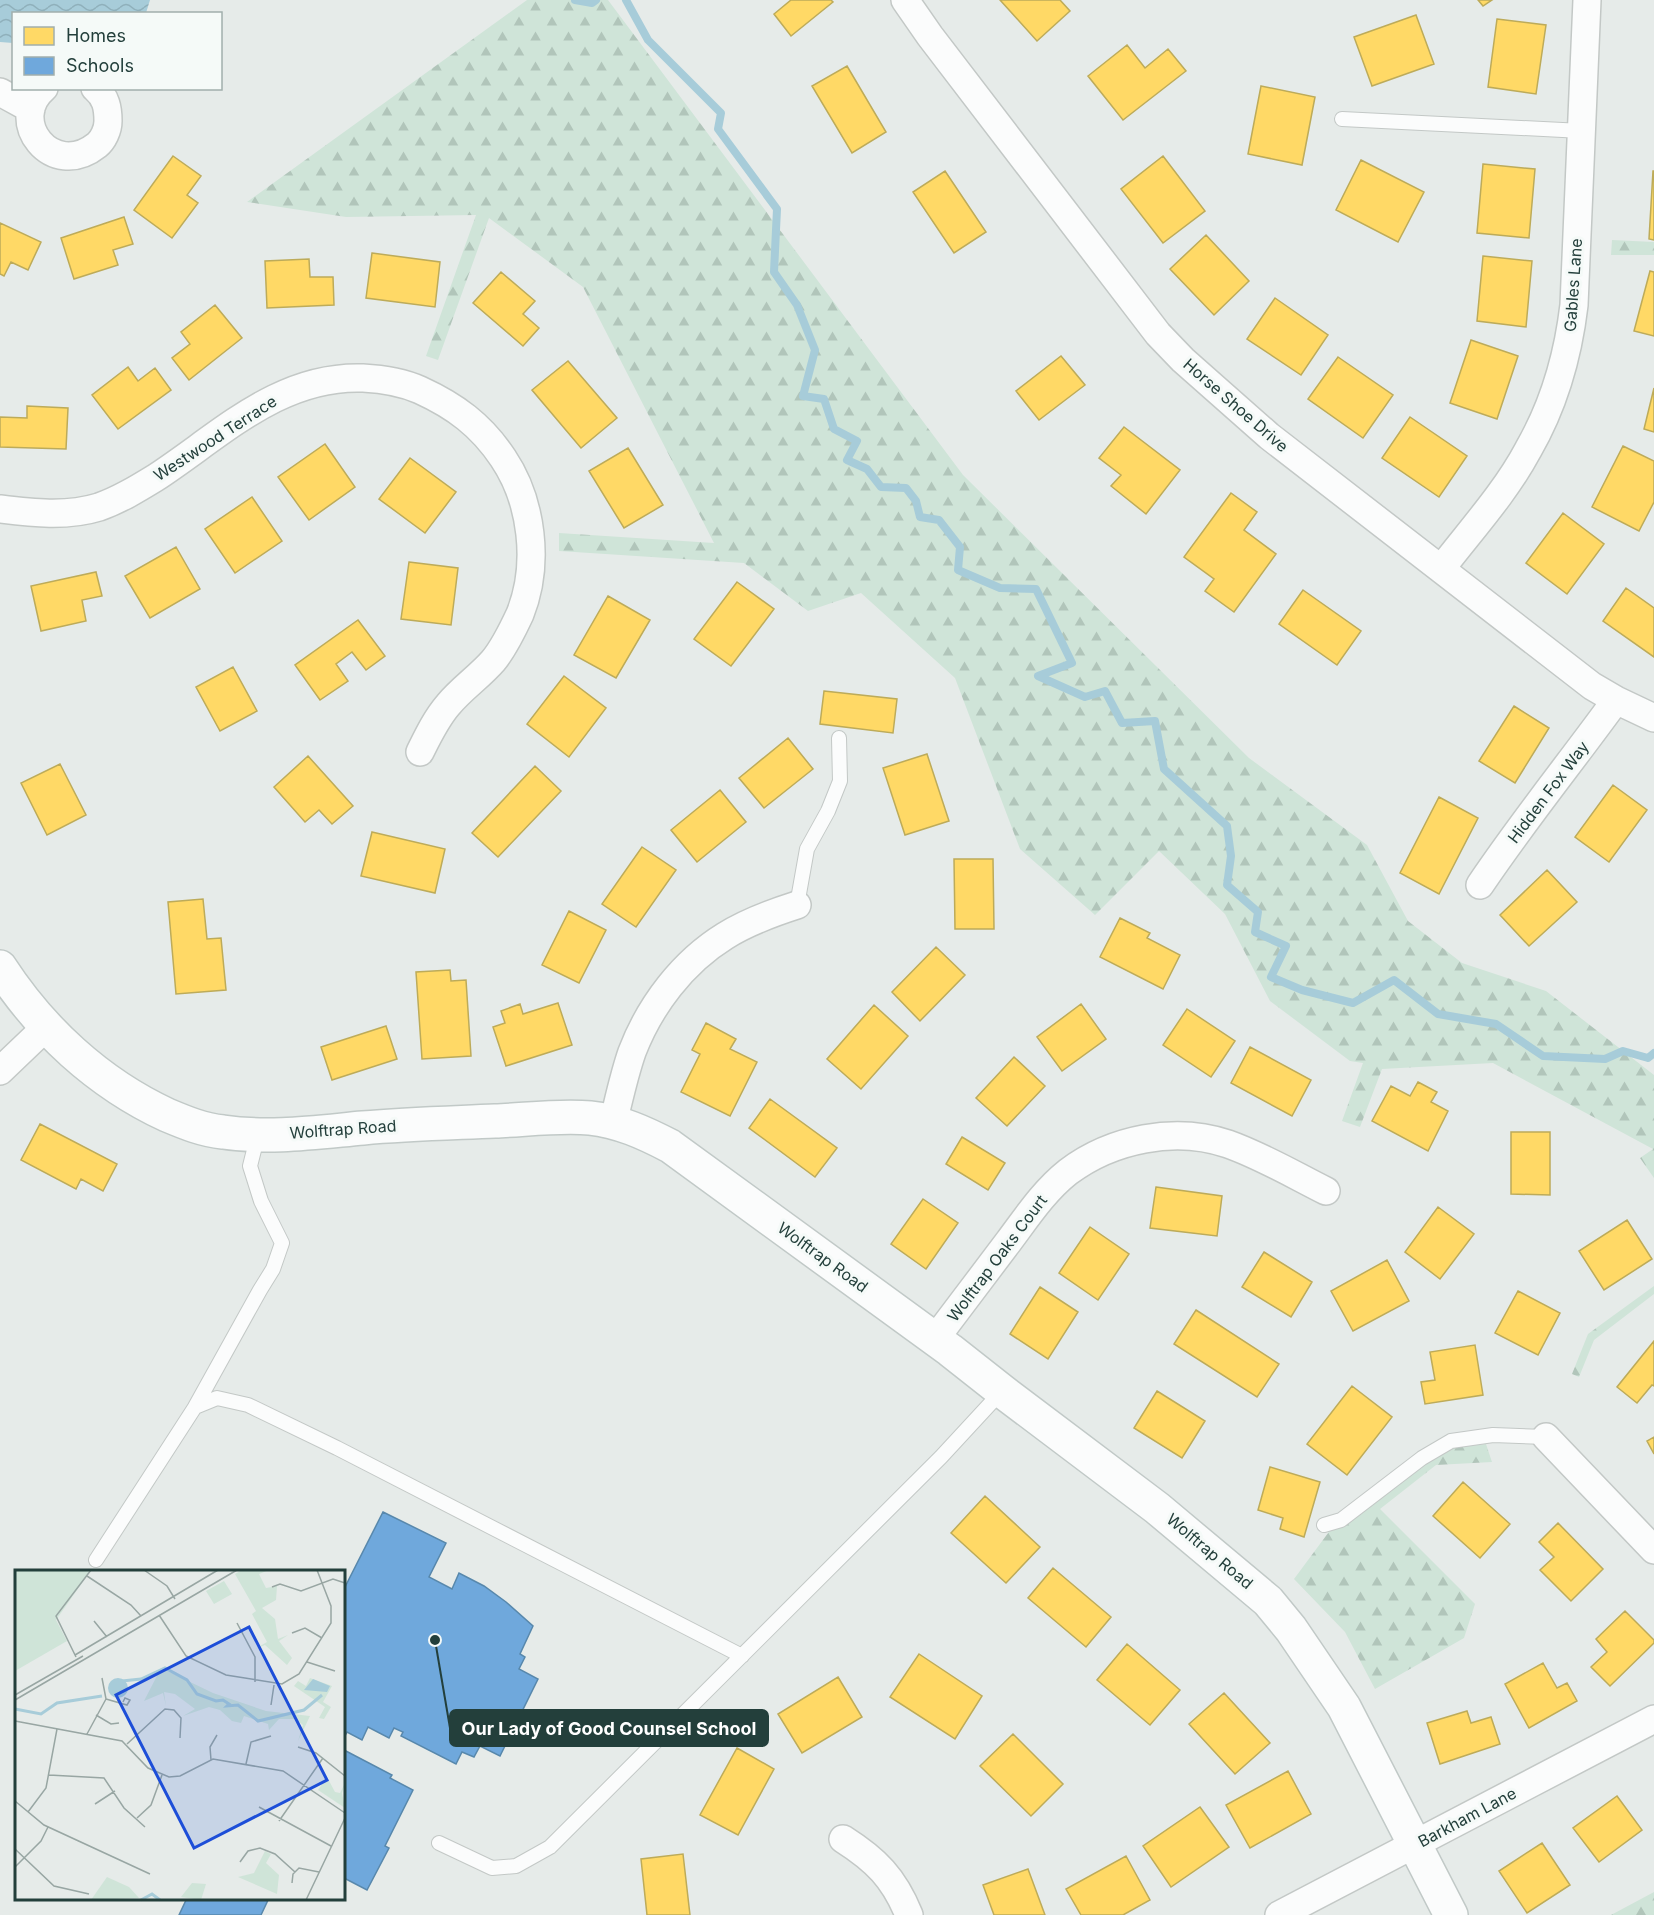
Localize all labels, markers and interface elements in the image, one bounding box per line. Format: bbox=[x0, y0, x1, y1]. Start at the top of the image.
legend bbox=[12, 12, 222, 90]
text: Homes bbox=[66, 25, 126, 46]
text: Schools bbox=[66, 55, 134, 76]
street label: Gables Lane bbox=[1560, 238, 1586, 332]
street label: Horse Shoe Drive bbox=[1179, 354, 1293, 456]
street label: Westwood Terrace bbox=[150, 391, 280, 485]
street label: Hidden Fox Way bbox=[1503, 737, 1593, 847]
street label: Wolftrap Road bbox=[289, 1115, 397, 1143]
street label: Wolftrap Oaks Court bbox=[943, 1191, 1051, 1325]
street label: Wolftrap Road bbox=[774, 1217, 872, 1297]
street label: Wolftrap Road bbox=[1163, 1509, 1257, 1593]
inset map bbox=[15, 1570, 345, 1900]
callout: Our Lady of Good Counsel School bbox=[450, 1710, 768, 1746]
text: Our Lady of Good Counsel School bbox=[462, 1718, 756, 1739]
street label: Barkham Lane bbox=[1415, 1783, 1519, 1851]

